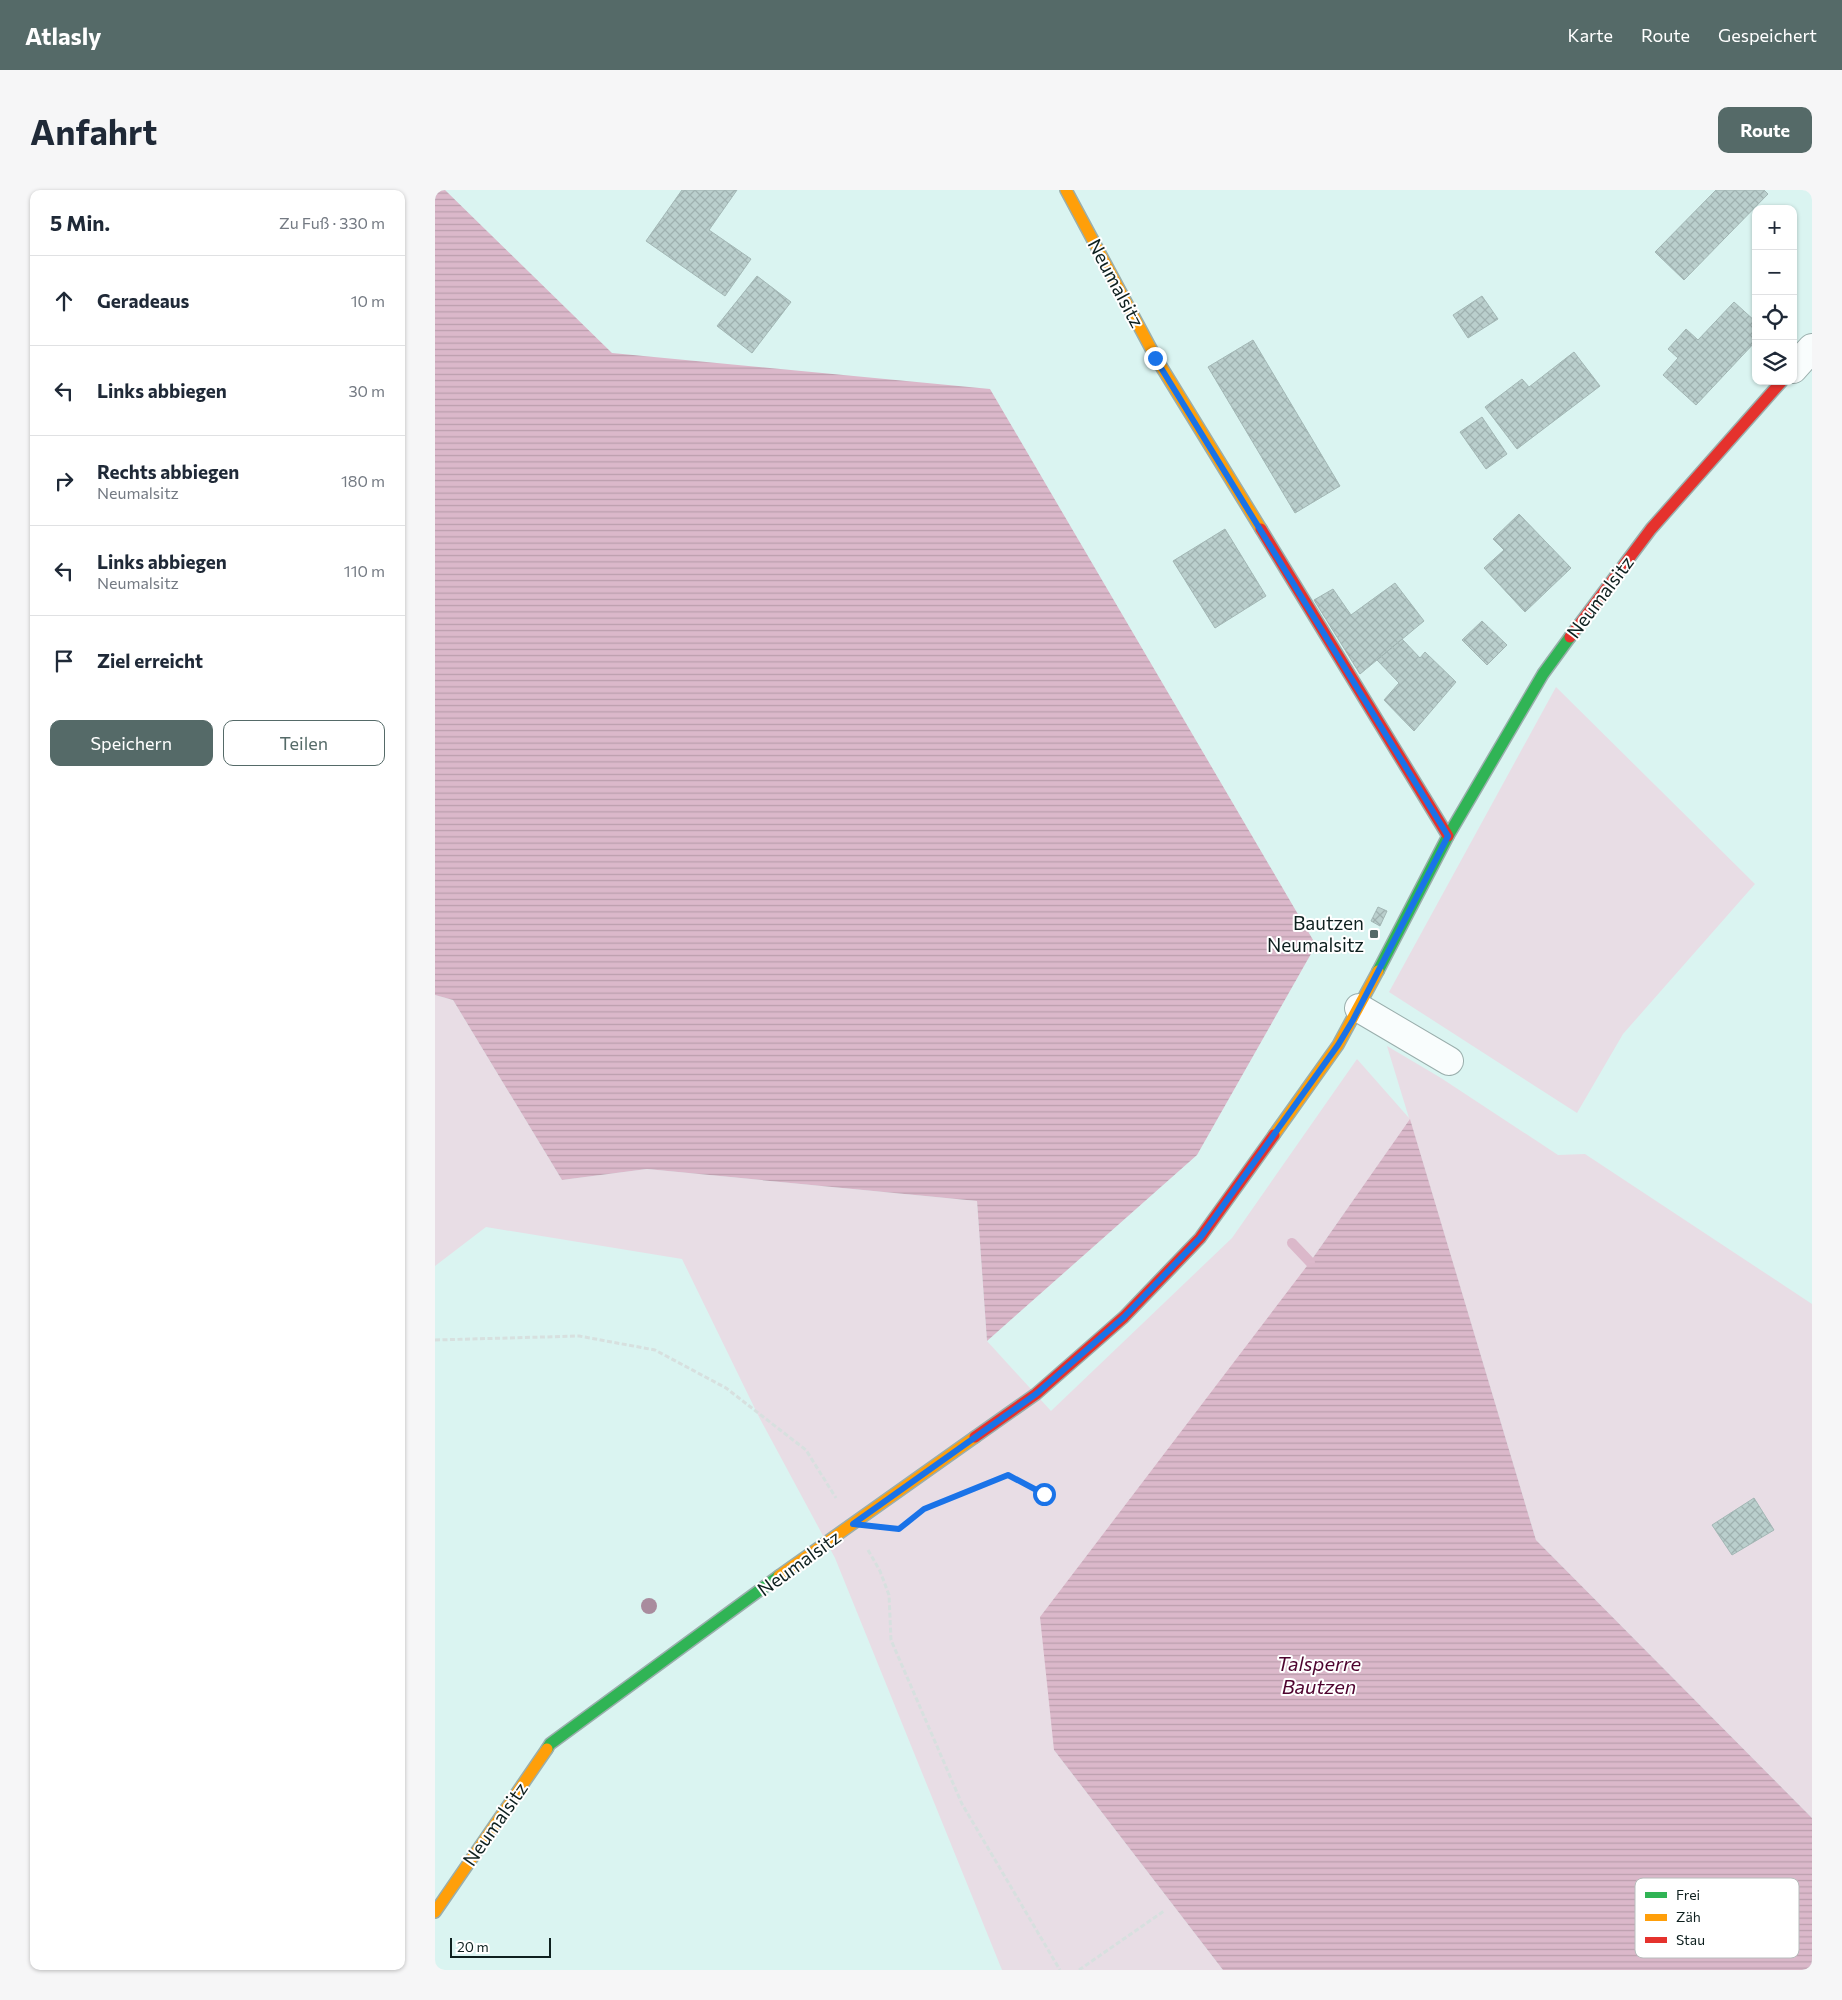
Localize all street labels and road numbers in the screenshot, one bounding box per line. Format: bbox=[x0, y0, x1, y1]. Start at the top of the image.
street label: Neumalsitz bbox=[1084, 235, 1149, 331]
street label: Neumalsitz bbox=[1561, 551, 1638, 642]
street label: Neumalsitz bbox=[753, 1525, 845, 1600]
street label: Neumalsitz bbox=[457, 1777, 532, 1870]

